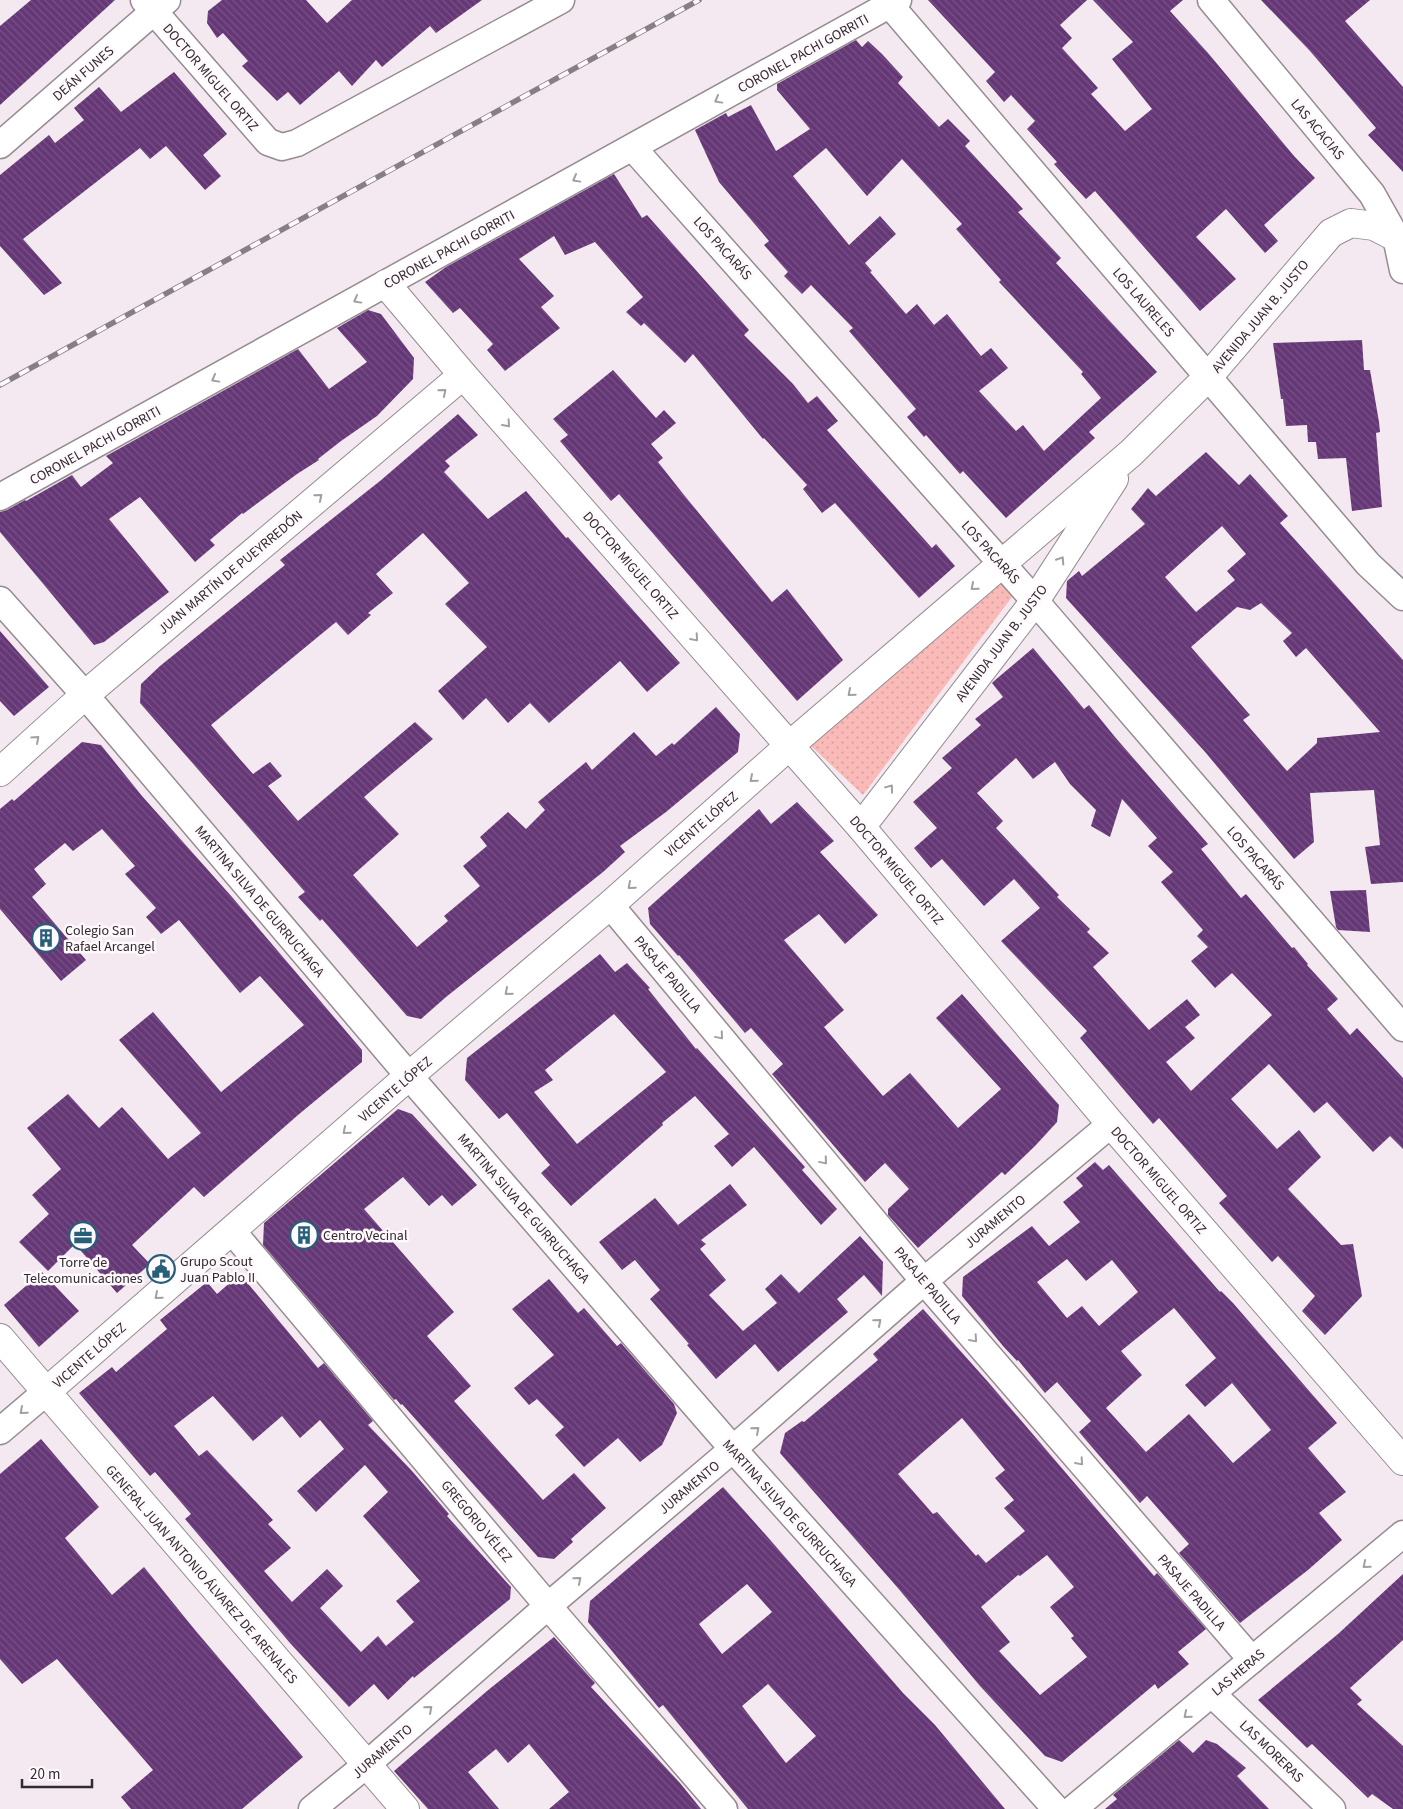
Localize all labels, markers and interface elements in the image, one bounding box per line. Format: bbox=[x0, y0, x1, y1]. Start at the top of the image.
street label: CORONEL PACHI GORRITI bbox=[734, 9, 873, 98]
street label: DOCTOR MIGUEL ORTIZ bbox=[158, 19, 263, 136]
street label: DEÁN FUNES bbox=[49, 41, 119, 106]
one-way arrow bbox=[714, 94, 723, 104]
street label: LAS ACACIAS bbox=[1286, 95, 1349, 165]
one-way arrow bbox=[572, 173, 581, 183]
street label: CORONEL PACHI GORRITI bbox=[380, 205, 519, 294]
street label: LOS PACARÁS bbox=[688, 212, 756, 285]
street label: AVENIDA JUAN B. JUSTO bbox=[1207, 256, 1314, 378]
street label: LOS LAURELES bbox=[1107, 264, 1179, 342]
one-way arrow bbox=[353, 294, 362, 304]
one-way arrow bbox=[211, 373, 220, 383]
one-way arrow bbox=[437, 389, 446, 397]
street label: CORONEL PACHI GORRITI bbox=[26, 401, 165, 490]
one-way arrow bbox=[501, 419, 510, 428]
one-way arrow bbox=[313, 494, 322, 502]
street label: JUAN MARTÍN DE PUEYRREDÓN bbox=[154, 506, 307, 639]
street label: DOCTOR MIGUEL ORTIZ bbox=[578, 507, 683, 624]
street label: LOS PACARÁS bbox=[956, 516, 1024, 589]
one-way arrow bbox=[1055, 556, 1064, 566]
street label: AVENIDA JUAN B. JUSTO bbox=[951, 581, 1053, 706]
one-way arrow bbox=[971, 581, 980, 589]
one-way arrow bbox=[689, 633, 698, 642]
one-way arrow bbox=[848, 687, 857, 696]
one-way arrow bbox=[31, 736, 40, 745]
one-way arrow bbox=[749, 773, 758, 782]
one-way arrow bbox=[885, 785, 893, 794]
street label: VICENTE LÓPEZ bbox=[661, 787, 743, 862]
street label: DOCTOR MIGUEL ORTIZ bbox=[844, 812, 948, 930]
street label: MARTINA SILVA DE GURRUCHAGA bbox=[190, 821, 329, 982]
street label: LOS PACARÁS bbox=[1222, 822, 1289, 895]
one-way arrow bbox=[627, 881, 636, 890]
place label: Colegio San Rafael Arcangel bbox=[65, 921, 155, 957]
building icon: Colegio San Rafael Arcangel bbox=[31, 923, 61, 953]
street label: PASAJE PADILLA bbox=[629, 932, 706, 1018]
one-way arrow bbox=[504, 987, 513, 996]
one-way arrow bbox=[714, 1030, 722, 1039]
street label: VICENTE LÓPEZ bbox=[355, 1052, 437, 1127]
street label: DOCTOR MIGUEL ORTIZ bbox=[1106, 1122, 1211, 1239]
one-way arrow bbox=[343, 1126, 352, 1135]
street label: MARTINA SILVA DE GURRUCHAGA bbox=[452, 1129, 594, 1288]
one-way arrow bbox=[818, 1155, 826, 1164]
street label: JURAMENTO bbox=[961, 1190, 1031, 1253]
building icon: Centro Vecinal bbox=[289, 1220, 319, 1250]
office icon: Torre de Telecomunicaciones bbox=[68, 1221, 98, 1251]
place label: Centro Vecinal bbox=[323, 1226, 408, 1246]
street label: PASAJE PADILLA bbox=[889, 1243, 966, 1329]
place label: Grupo Scout Juan Pablo II bbox=[180, 1252, 255, 1288]
place label: Torre de Telecomunicaciones bbox=[23, 1253, 143, 1289]
public building icon: Grupo Scout Juan Pablo II bbox=[146, 1254, 176, 1284]
one-way arrow bbox=[154, 1290, 163, 1299]
street label: VICENTE LÓPEZ bbox=[49, 1318, 131, 1393]
one-way arrow bbox=[872, 1319, 881, 1328]
one-way arrow bbox=[968, 1333, 977, 1342]
one-way arrow bbox=[20, 1406, 29, 1414]
one-way arrow bbox=[750, 1426, 759, 1435]
street label: MARTINA SILVA DE GURRUCHAGA bbox=[717, 1435, 861, 1592]
street label: JURAMENTO bbox=[655, 1456, 725, 1519]
one-way arrow bbox=[1074, 1456, 1083, 1465]
street label: GENERAL JUAN ANTONIO ÁLVAREZ DE ARENALES bbox=[100, 1461, 302, 1688]
street label: GREGORIO VÉLEZ bbox=[436, 1476, 517, 1567]
street label: PASAJE PADILLA bbox=[1152, 1550, 1230, 1635]
one-way arrow bbox=[1362, 1560, 1371, 1569]
one-way arrow bbox=[573, 1576, 582, 1585]
street label: LAS HERAS bbox=[1208, 1644, 1270, 1701]
one-way arrow bbox=[424, 1706, 433, 1715]
one-way arrow bbox=[1184, 1709, 1193, 1718]
street label: LAS MORERAS bbox=[1235, 1716, 1308, 1788]
street label: JURAMENTO bbox=[348, 1720, 417, 1784]
scale bar bbox=[22, 1756, 92, 1788]
text: 20 m bbox=[30, 1764, 60, 1785]

